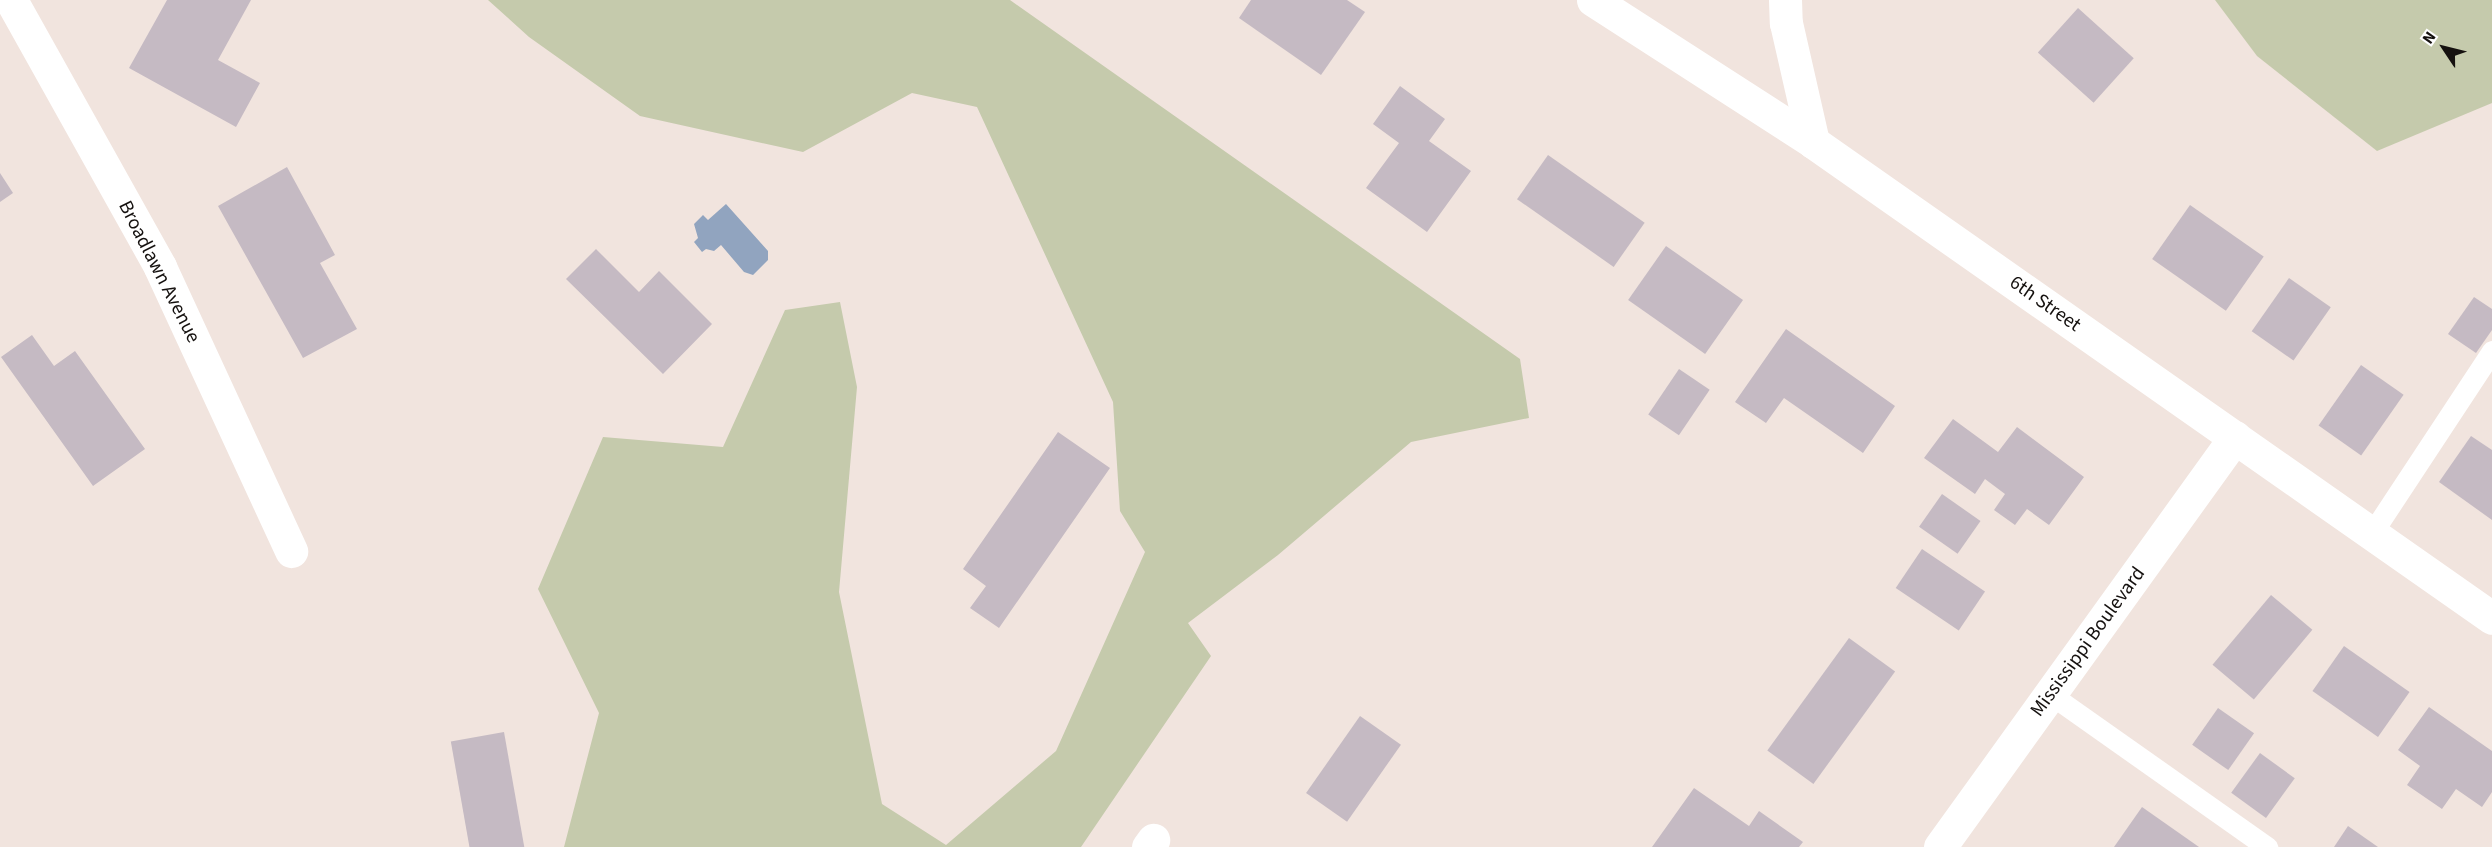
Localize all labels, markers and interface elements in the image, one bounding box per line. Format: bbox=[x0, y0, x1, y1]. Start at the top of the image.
north arrow bbox=[2414, 18, 2474, 78]
text: N bbox=[2417, 27, 2441, 48]
street label: Broadlawn Avenue bbox=[113, 197, 205, 347]
street label: 6th Street bbox=[2005, 271, 2085, 337]
street label: Mississippi Boulevard bbox=[2026, 562, 2150, 722]

